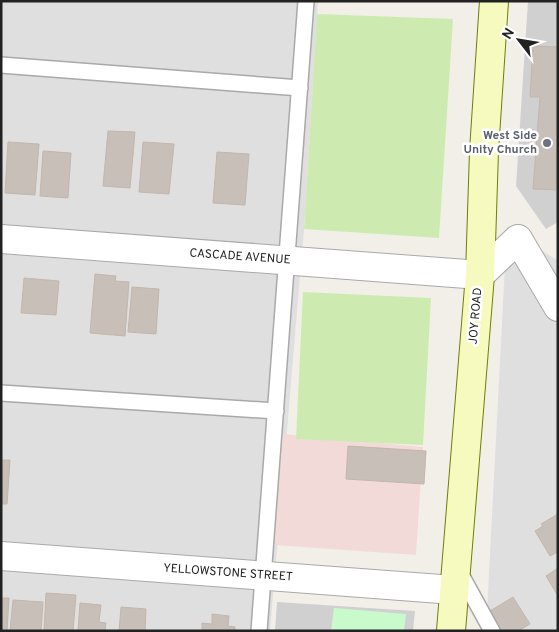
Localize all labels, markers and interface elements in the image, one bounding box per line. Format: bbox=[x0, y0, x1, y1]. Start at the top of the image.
north arrow bbox=[494, 15, 544, 65]
text: N bbox=[499, 25, 519, 43]
place label: West Side Unity Church bbox=[463, 128, 537, 158]
marker: West Side Unity Church bbox=[541, 137, 553, 149]
street label: CASCADE AVENUE bbox=[189, 245, 291, 269]
street label: JOY ROAD bbox=[466, 287, 486, 345]
street label: YELLOWSTONE STREET bbox=[163, 560, 293, 586]

